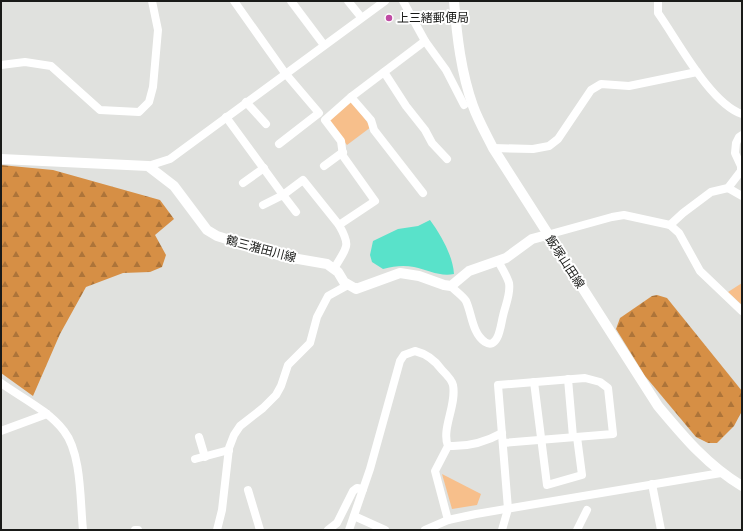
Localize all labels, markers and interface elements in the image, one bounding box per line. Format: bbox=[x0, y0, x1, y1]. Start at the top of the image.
place label: 上三緒郵便局 bbox=[397, 11, 469, 25]
marker: 上三緒郵便局 bbox=[384, 13, 394, 23]
street label: 鶴三潴田川線 bbox=[224, 233, 298, 265]
street label: 飯塚山田線 bbox=[543, 233, 587, 291]

